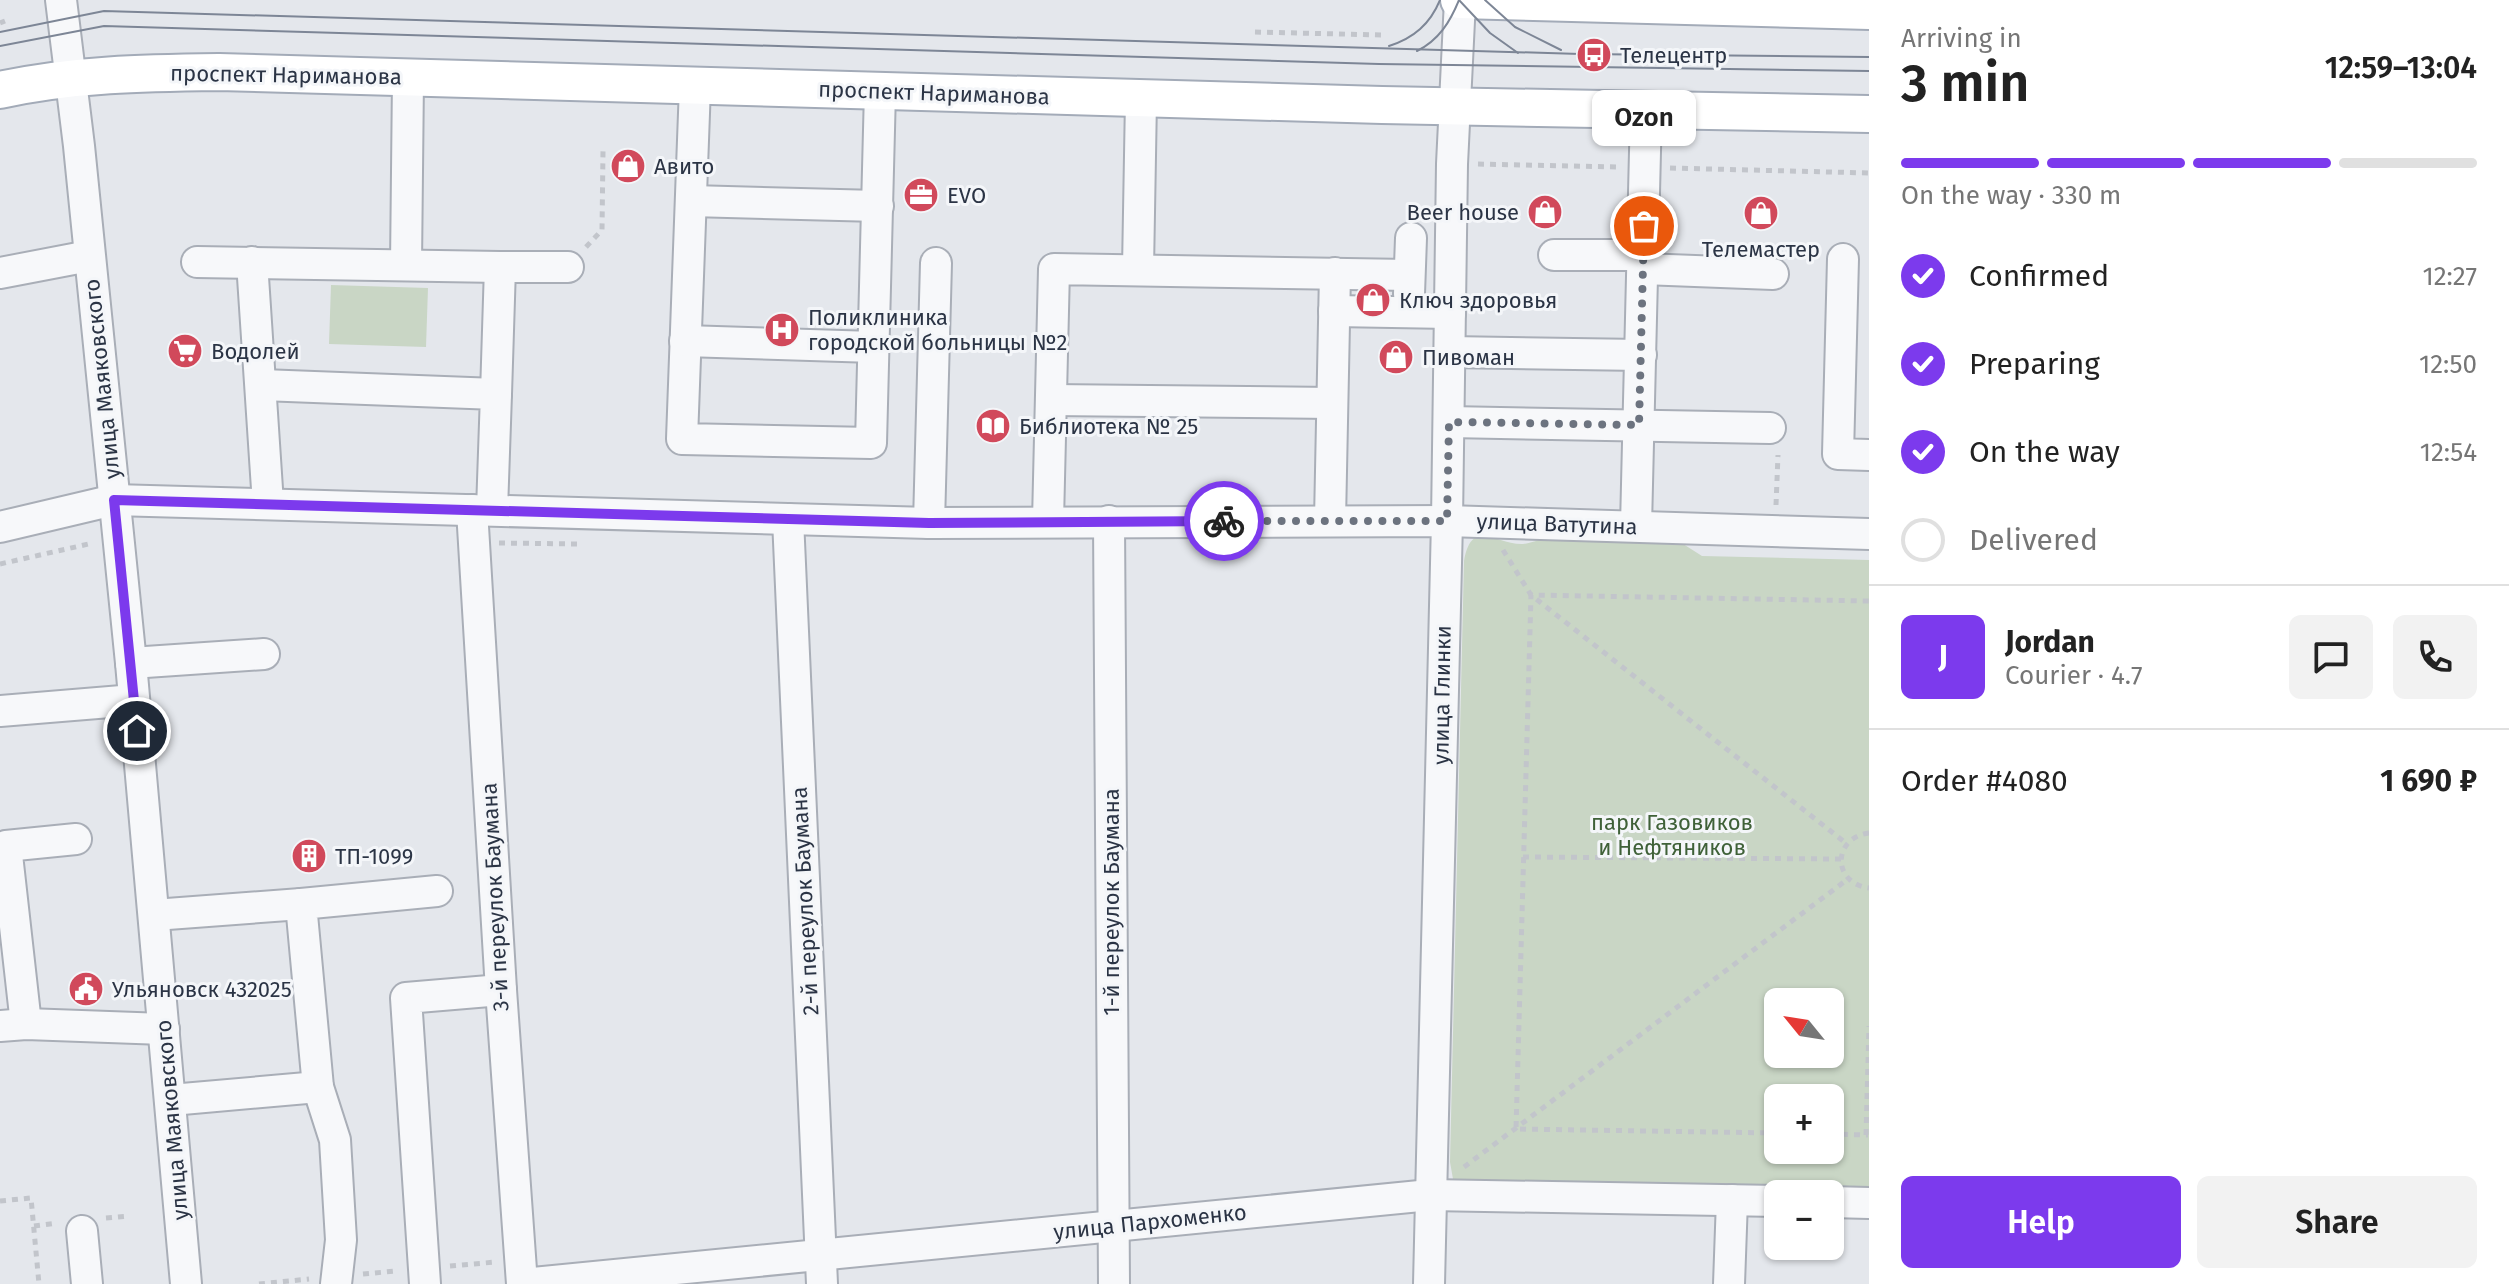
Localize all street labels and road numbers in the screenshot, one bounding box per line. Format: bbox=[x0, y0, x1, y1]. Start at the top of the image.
street label: проспект Нариманова bbox=[170, 59, 402, 91]
street label: проспект Нариманова bbox=[818, 75, 1050, 111]
street label: улица Маяковского bbox=[78, 278, 126, 480]
street label: улица Ватутина bbox=[1476, 508, 1638, 540]
street label: улица Глинки bbox=[1427, 625, 1457, 765]
street label: 3-й переулок Баумана bbox=[476, 782, 514, 1012]
street label: 2-й переулок Баумана bbox=[786, 786, 824, 1016]
street label: 1-й переулок Баумана bbox=[1098, 788, 1125, 1016]
street label: улица Маяковского bbox=[150, 1019, 194, 1221]
street label: улица Пархоменко bbox=[1052, 1198, 1248, 1246]

